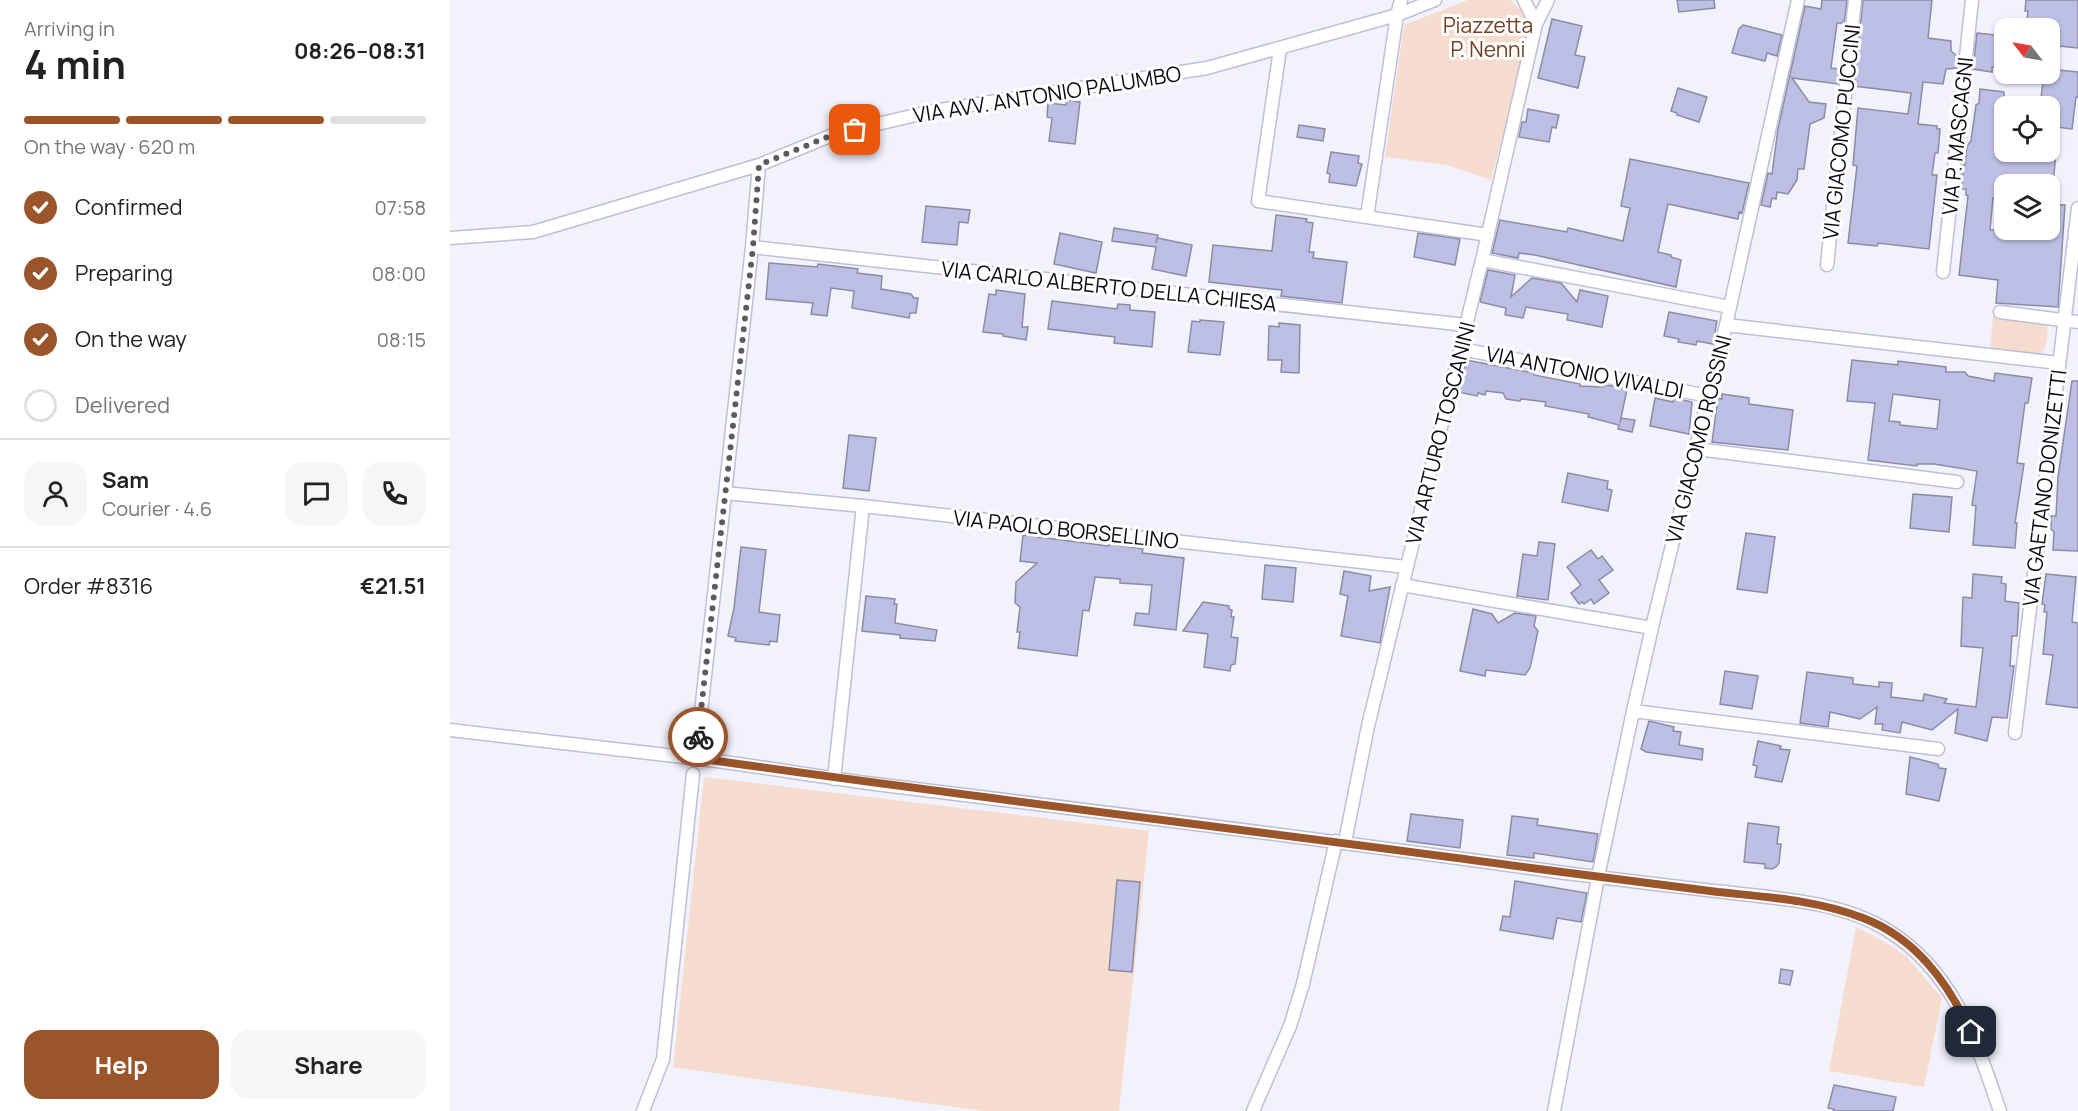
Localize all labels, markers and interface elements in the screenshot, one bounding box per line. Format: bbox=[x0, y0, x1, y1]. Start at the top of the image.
park label: Piazzetta P. Nenni bbox=[1443, 11, 1533, 63]
text: Arriving in bbox=[24, 15, 115, 42]
north arrow bbox=[1994, 18, 2060, 84]
map controls bbox=[1994, 18, 2060, 240]
street label: VIA GIACOMO PUCCINI bbox=[1816, 23, 1866, 241]
text: 08:26–08:31 bbox=[294, 36, 426, 66]
text: 4 min bbox=[24, 37, 126, 91]
street label: VIA P. MASCAGNI bbox=[1935, 55, 1979, 217]
street label: VIA AVV. ANTONIO PALUMBO bbox=[911, 59, 1183, 129]
button: locate bbox=[1994, 96, 2060, 162]
pin bbox=[829, 104, 880, 155]
icon: bag bbox=[838, 113, 871, 146]
text: On the way · 620 m bbox=[24, 133, 195, 160]
button: layers bbox=[1994, 174, 2060, 240]
icon: check bbox=[24, 191, 57, 224]
text: Confirmed bbox=[75, 192, 183, 222]
text: 07:58 bbox=[375, 194, 426, 221]
street label: VIA CARLO ALBERTO DELLA CHIESA bbox=[940, 254, 1278, 318]
icon: check bbox=[24, 257, 57, 290]
text: Preparing bbox=[75, 258, 173, 288]
text: 08:00 bbox=[372, 260, 426, 287]
street label: VIA ARTURO TOSCANINI bbox=[1399, 319, 1481, 547]
icon: check bbox=[24, 323, 57, 356]
text: On the way bbox=[75, 324, 187, 354]
text: 08:15 bbox=[377, 326, 426, 353]
street label: VIA GIACOMO ROSSINI bbox=[1659, 332, 1737, 546]
street label: VIA ANTONIO VIVALDI bbox=[1484, 339, 1686, 405]
street label: VIA GAETANO DONIZETTI bbox=[2016, 368, 2072, 608]
text: Delivered bbox=[75, 390, 170, 420]
button: person bbox=[24, 462, 87, 525]
button: chat bbox=[285, 462, 348, 525]
button: phone bbox=[363, 462, 426, 525]
text: Sam bbox=[102, 465, 149, 495]
text: Courier · 4.6 bbox=[102, 495, 212, 522]
street label: VIA PAOLO BORSELLINO bbox=[952, 503, 1180, 555]
text: Order #8316 bbox=[24, 571, 153, 601]
text: €21.51 bbox=[360, 571, 426, 601]
courier bbox=[668, 707, 728, 767]
icon: bike bbox=[682, 721, 715, 754]
pin bbox=[1945, 1006, 1996, 1057]
icon: home bbox=[1954, 1015, 1987, 1048]
button: Help bbox=[24, 1030, 219, 1099]
button: Share bbox=[231, 1030, 426, 1099]

